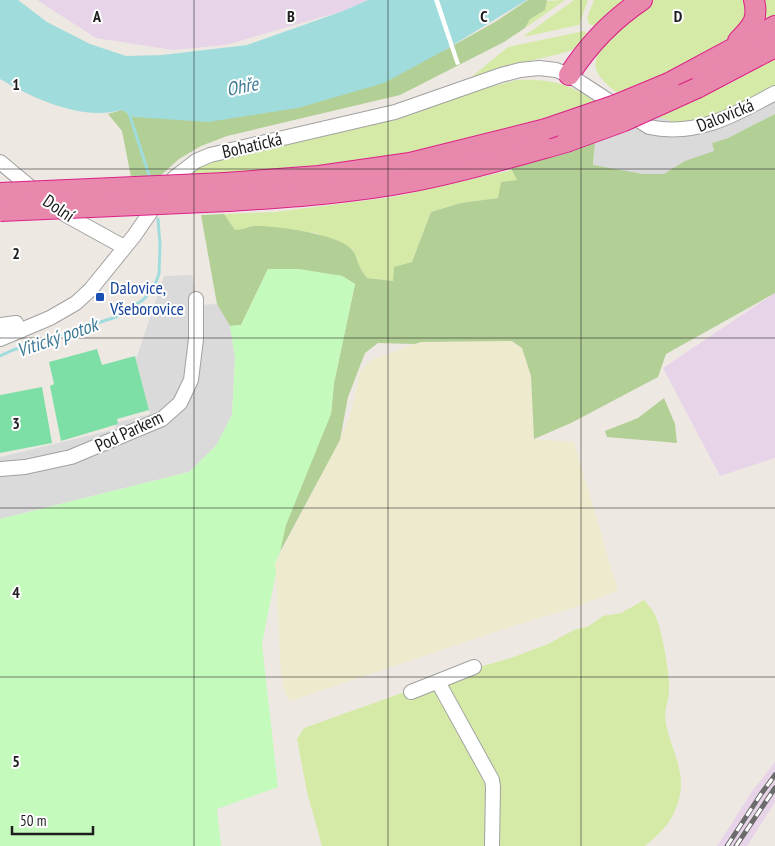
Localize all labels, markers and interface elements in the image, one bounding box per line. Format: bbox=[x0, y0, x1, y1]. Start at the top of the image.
text: A bbox=[92, 6, 102, 26]
text: B bbox=[287, 6, 295, 26]
text: C bbox=[480, 6, 488, 26]
text: D bbox=[674, 6, 683, 26]
water label: Ohře bbox=[224, 71, 261, 101]
text: 1 bbox=[12, 74, 20, 94]
street label: Dalovická bbox=[693, 93, 757, 137]
street label: Bohatická bbox=[220, 127, 284, 163]
street label: Dolní bbox=[39, 189, 79, 227]
text: 2 bbox=[12, 243, 20, 263]
place label: Dalovice, Všeborovice bbox=[109, 276, 184, 320]
marker: Dalovice, Všeborovice bbox=[94, 291, 106, 303]
water label: Vitický potok bbox=[13, 311, 103, 362]
street label: Pod Parkem bbox=[91, 405, 167, 457]
text: 3 bbox=[12, 413, 20, 433]
text: 4 bbox=[12, 582, 20, 602]
text: 5 bbox=[12, 751, 20, 771]
scale bar bbox=[12, 804, 94, 836]
text: 50 m bbox=[20, 811, 46, 830]

